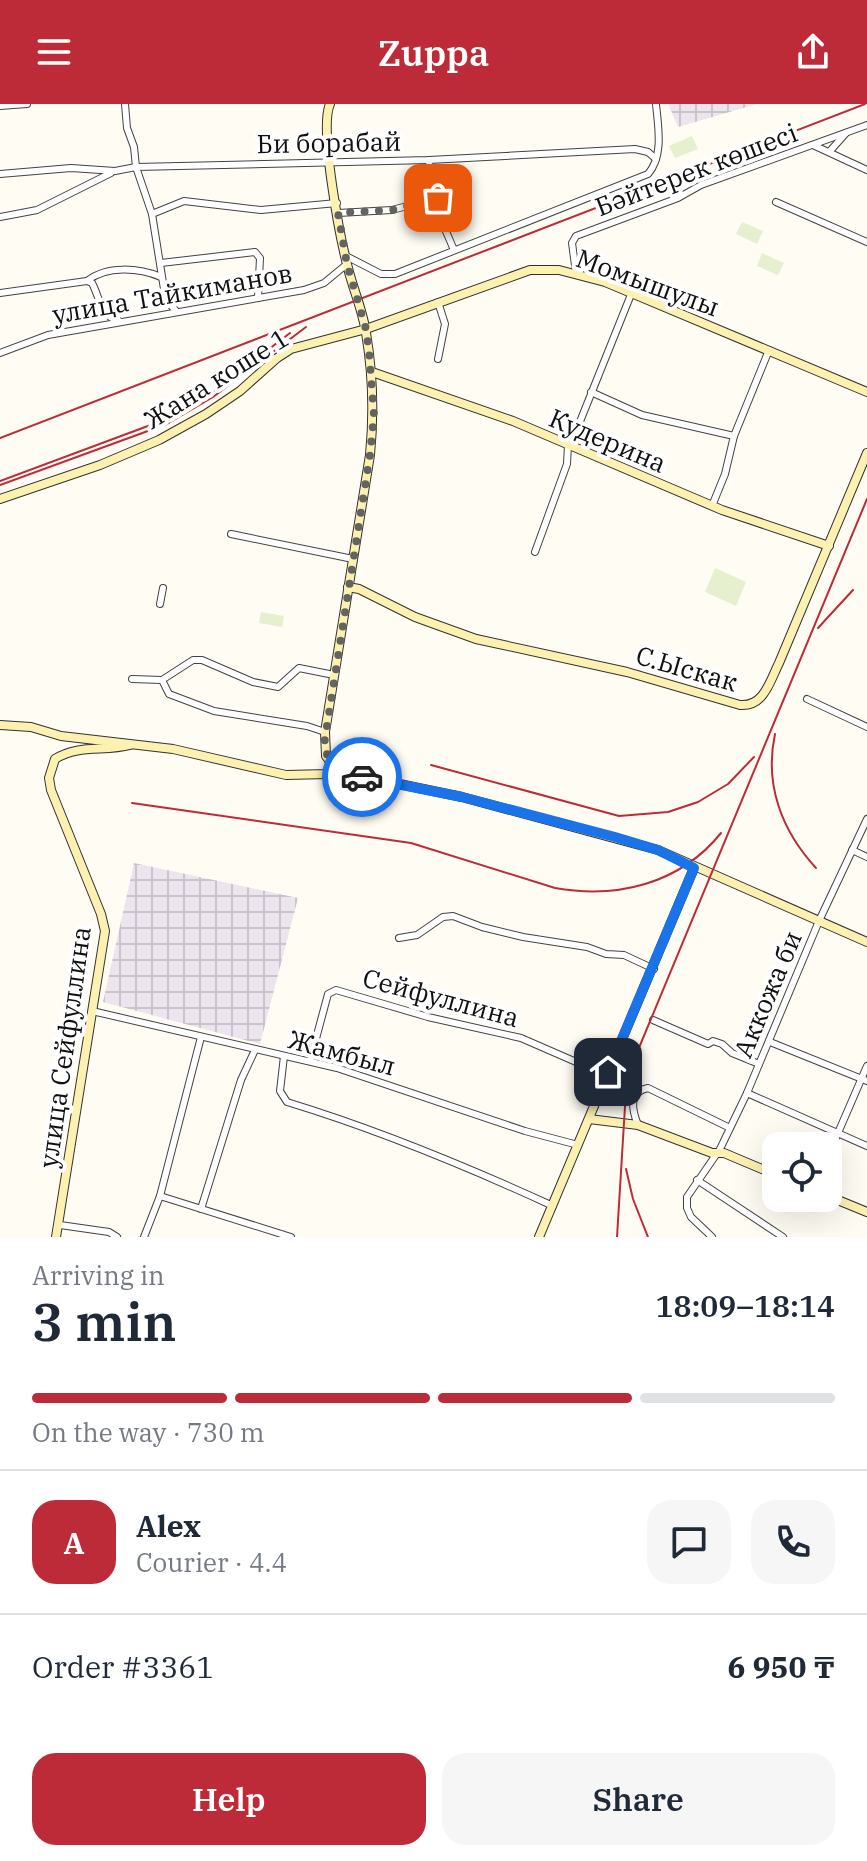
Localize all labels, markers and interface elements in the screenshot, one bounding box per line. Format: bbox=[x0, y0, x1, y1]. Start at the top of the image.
text: Zuppa bbox=[378, 29, 489, 76]
icon: menu bbox=[32, 30, 76, 74]
icon: share bbox=[791, 30, 835, 74]
street label: Бәйтерек көшесі bbox=[590, 115, 802, 223]
street label: Би борабай bbox=[256, 124, 402, 160]
pin bbox=[404, 164, 472, 232]
icon: bag bbox=[416, 176, 460, 220]
street label: Момышулы bbox=[572, 240, 724, 324]
street label: улица Тайкиманов bbox=[50, 255, 294, 331]
street label: Жана коше 1 bbox=[137, 320, 295, 436]
street label: Кудерина bbox=[544, 400, 672, 480]
street label: С.Ыскак bbox=[632, 637, 742, 699]
courier bbox=[322, 737, 402, 817]
icon: car bbox=[340, 755, 384, 799]
street label: улица Сейфуллина bbox=[30, 924, 98, 1170]
street label: Аккожа би bbox=[725, 925, 809, 1063]
street label: Сейфуллина bbox=[359, 960, 523, 1034]
street label: Жамбыл bbox=[285, 1021, 399, 1083]
pin bbox=[574, 1038, 642, 1106]
icon: home bbox=[586, 1050, 630, 1094]
map controls bbox=[762, 1132, 842, 1212]
button: locate bbox=[762, 1132, 842, 1212]
text: Arriving in bbox=[32, 1258, 165, 1292]
text: 18:09–18:14 bbox=[655, 1286, 835, 1325]
text: 3 min bbox=[32, 1288, 177, 1355]
text: On the way · 730 m bbox=[32, 1415, 265, 1449]
button: chat bbox=[647, 1500, 731, 1584]
button: phone bbox=[751, 1500, 835, 1584]
text: Alex bbox=[136, 1506, 201, 1545]
text: A bbox=[64, 1523, 84, 1562]
text: Courier · 4.4 bbox=[136, 1545, 287, 1579]
text: Order #3361 bbox=[32, 1647, 214, 1686]
text: 6 950 ₸ bbox=[728, 1647, 835, 1686]
button: Help bbox=[32, 1753, 426, 1845]
button: Share bbox=[442, 1753, 835, 1845]

